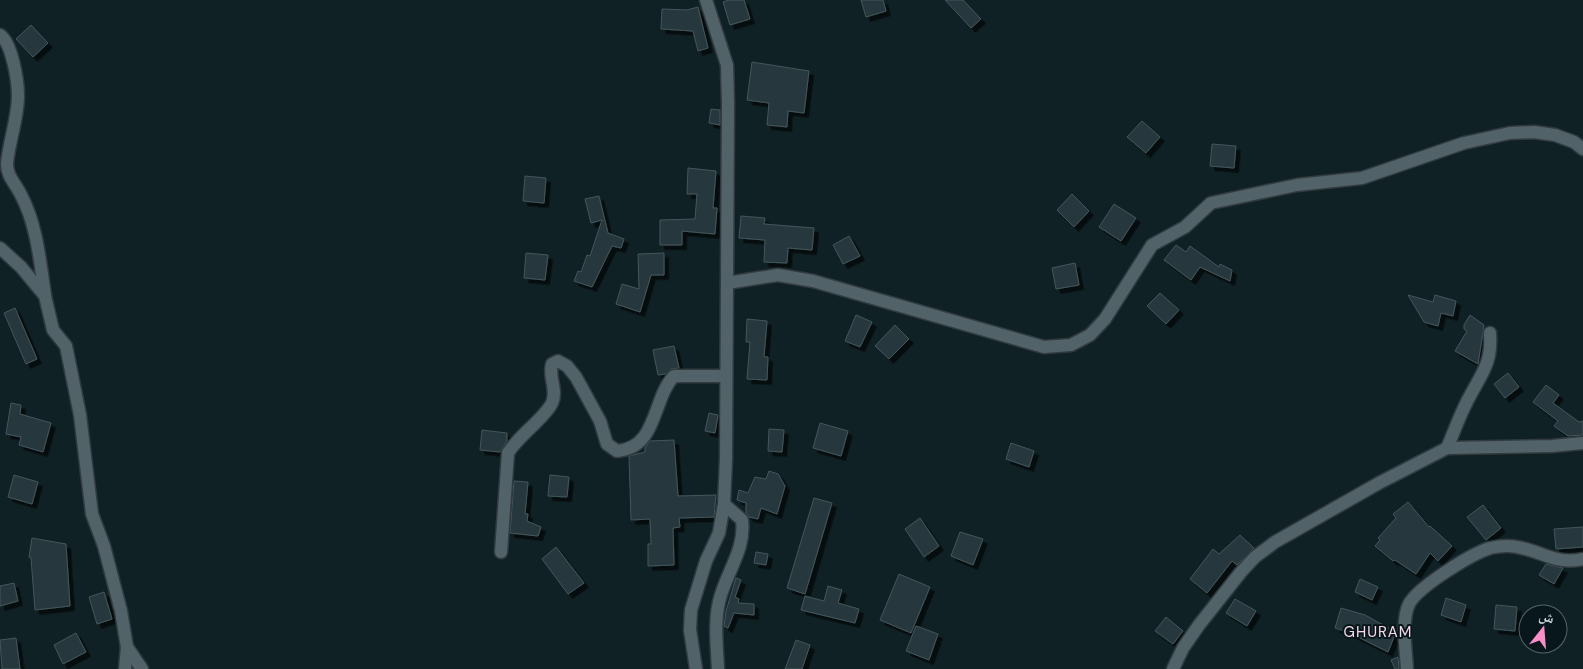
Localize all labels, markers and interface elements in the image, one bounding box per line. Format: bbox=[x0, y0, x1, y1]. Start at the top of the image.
north arrow bbox=[1518, 604, 1568, 654]
text: ش bbox=[1537, 606, 1557, 627]
district label: GHURAM bbox=[1344, 622, 1412, 642]

